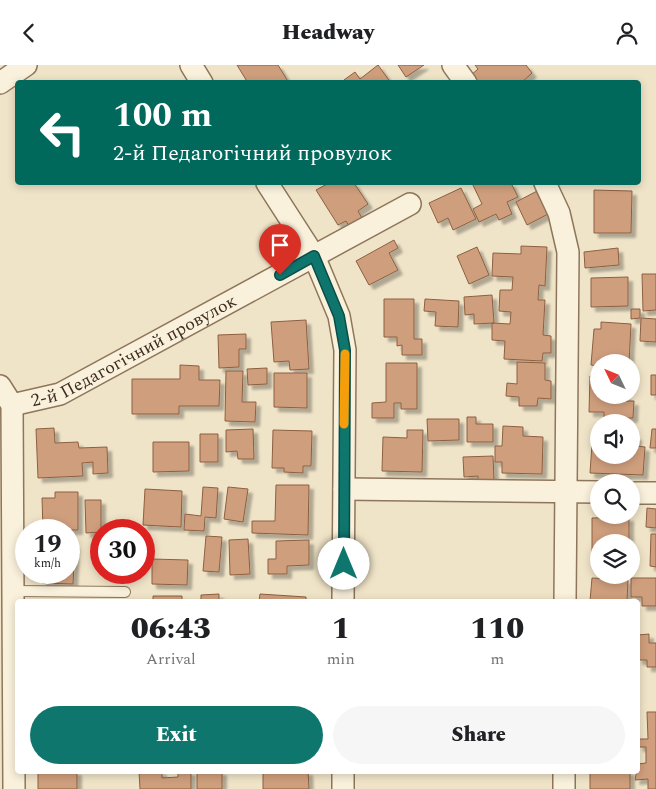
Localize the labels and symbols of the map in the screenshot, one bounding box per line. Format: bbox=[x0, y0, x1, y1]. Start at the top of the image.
pin bbox=[259, 224, 301, 275]
street label: 2-й Педагогічний провулок bbox=[28, 287, 241, 414]
north arrow bbox=[590, 354, 640, 404]
speed limit sign: 30 bbox=[90, 519, 155, 584]
position arrow bbox=[317, 537, 369, 589]

